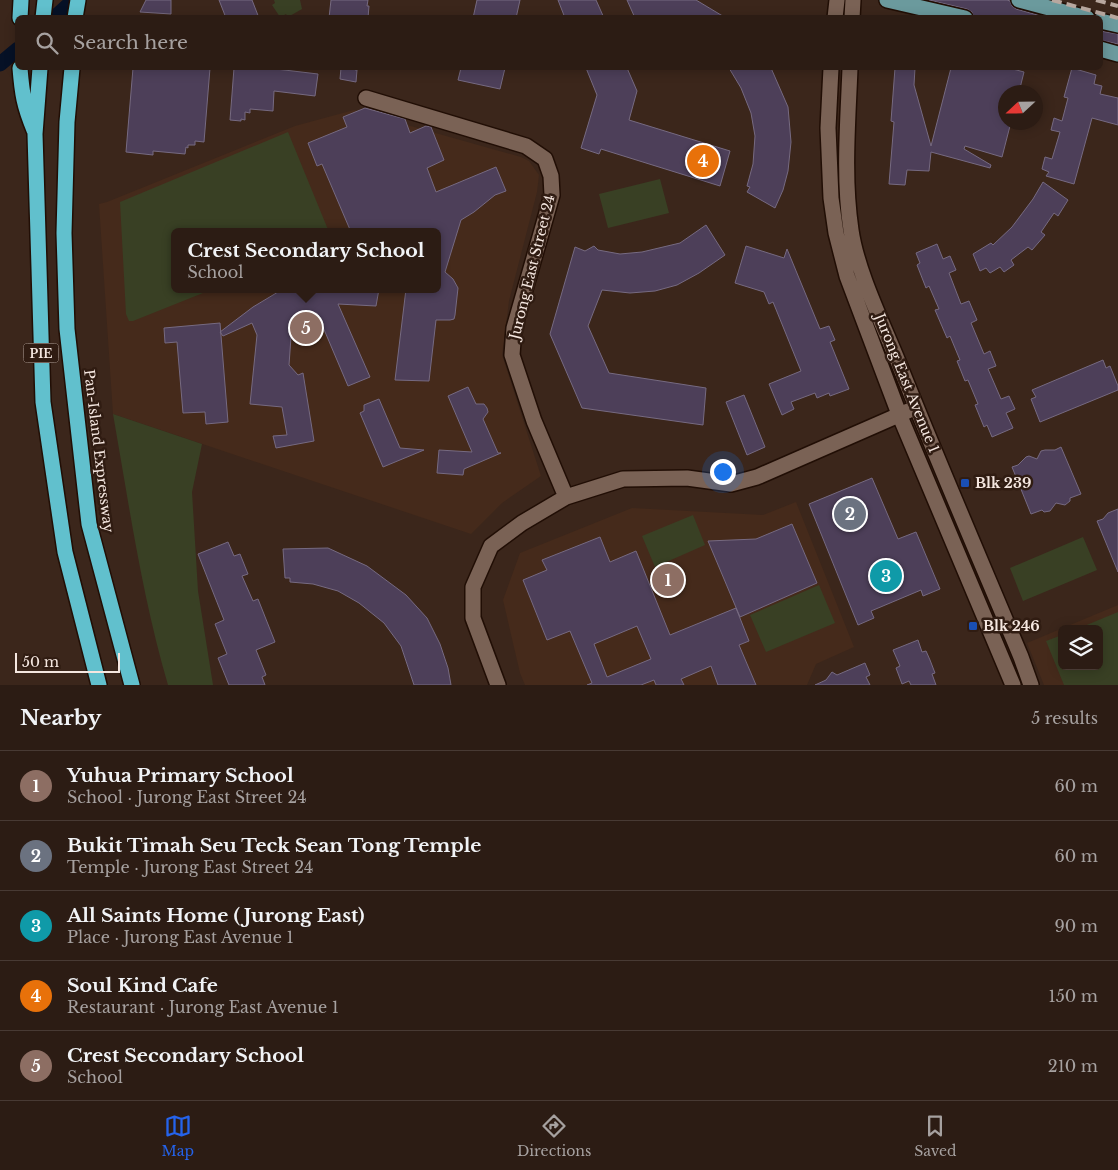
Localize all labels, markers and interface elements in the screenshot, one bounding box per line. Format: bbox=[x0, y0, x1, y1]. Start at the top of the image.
search box bbox=[15, 15, 1103, 70]
icon: search bbox=[33, 29, 61, 57]
text: Search here bbox=[73, 31, 188, 54]
north arrow bbox=[998, 85, 1043, 130]
pin: 4 bbox=[687, 142, 719, 180]
street label: Jurong East Street 24 bbox=[505, 193, 559, 343]
popup bbox=[171, 228, 441, 293]
text: Crest Secondary School bbox=[187, 239, 425, 262]
text: School bbox=[187, 262, 244, 282]
pin: 5 bbox=[290, 309, 322, 347]
street label: Jurong East Avenue 1 bbox=[870, 309, 943, 455]
road number: PIE bbox=[23, 343, 58, 362]
street label: Pan-Island Expressway bbox=[80, 368, 118, 534]
your location bbox=[710, 459, 736, 485]
place label: Blk 239 bbox=[975, 474, 1031, 492]
marker: Blk 239 bbox=[959, 477, 971, 489]
pin: 2 bbox=[834, 495, 866, 533]
pin: 3 bbox=[870, 557, 902, 595]
pin: 1 bbox=[652, 561, 684, 599]
place label: Blk 246 bbox=[983, 617, 1040, 635]
marker: Blk 246 bbox=[967, 620, 979, 632]
map controls bbox=[1058, 625, 1103, 670]
button: layers bbox=[1058, 625, 1103, 670]
scale bar bbox=[15, 650, 120, 673]
text: 50 m bbox=[22, 653, 59, 671]
text: Nearby bbox=[20, 705, 101, 731]
text: 5 results bbox=[1031, 708, 1098, 728]
text: Yuhua Primary School bbox=[67, 764, 294, 787]
text: 1 bbox=[33, 776, 39, 796]
text: 60 m bbox=[1055, 776, 1098, 796]
text: School · Jurong East Street 24 bbox=[67, 787, 307, 807]
text: Bukit Timah Seu Teck Sean Tong Temple bbox=[67, 834, 482, 857]
text: 2 bbox=[31, 846, 41, 866]
text: 60 m bbox=[1055, 846, 1098, 866]
text: Temple · Jurong East Street 24 bbox=[67, 857, 313, 877]
text: All Saints Home (Jurong East) bbox=[67, 904, 365, 927]
text: 3 bbox=[31, 916, 41, 936]
text: 90 m bbox=[1055, 916, 1098, 936]
text: Place · Jurong East Avenue 1 bbox=[67, 927, 294, 947]
text: Soul Kind Cafe bbox=[67, 974, 218, 997]
text: 4 bbox=[31, 986, 41, 1006]
text: 150 m bbox=[1049, 986, 1098, 1006]
text: Restaurant · Jurong East Avenue 1 bbox=[67, 997, 339, 1017]
text: Crest Secondary School bbox=[67, 1044, 304, 1067]
text: 5 bbox=[31, 1056, 41, 1076]
text: 210 m bbox=[1048, 1056, 1098, 1076]
text: School bbox=[67, 1067, 123, 1087]
tab: Map bbox=[161, 1112, 194, 1160]
tab: Directions bbox=[517, 1112, 591, 1160]
tab: Saved bbox=[914, 1112, 957, 1160]

